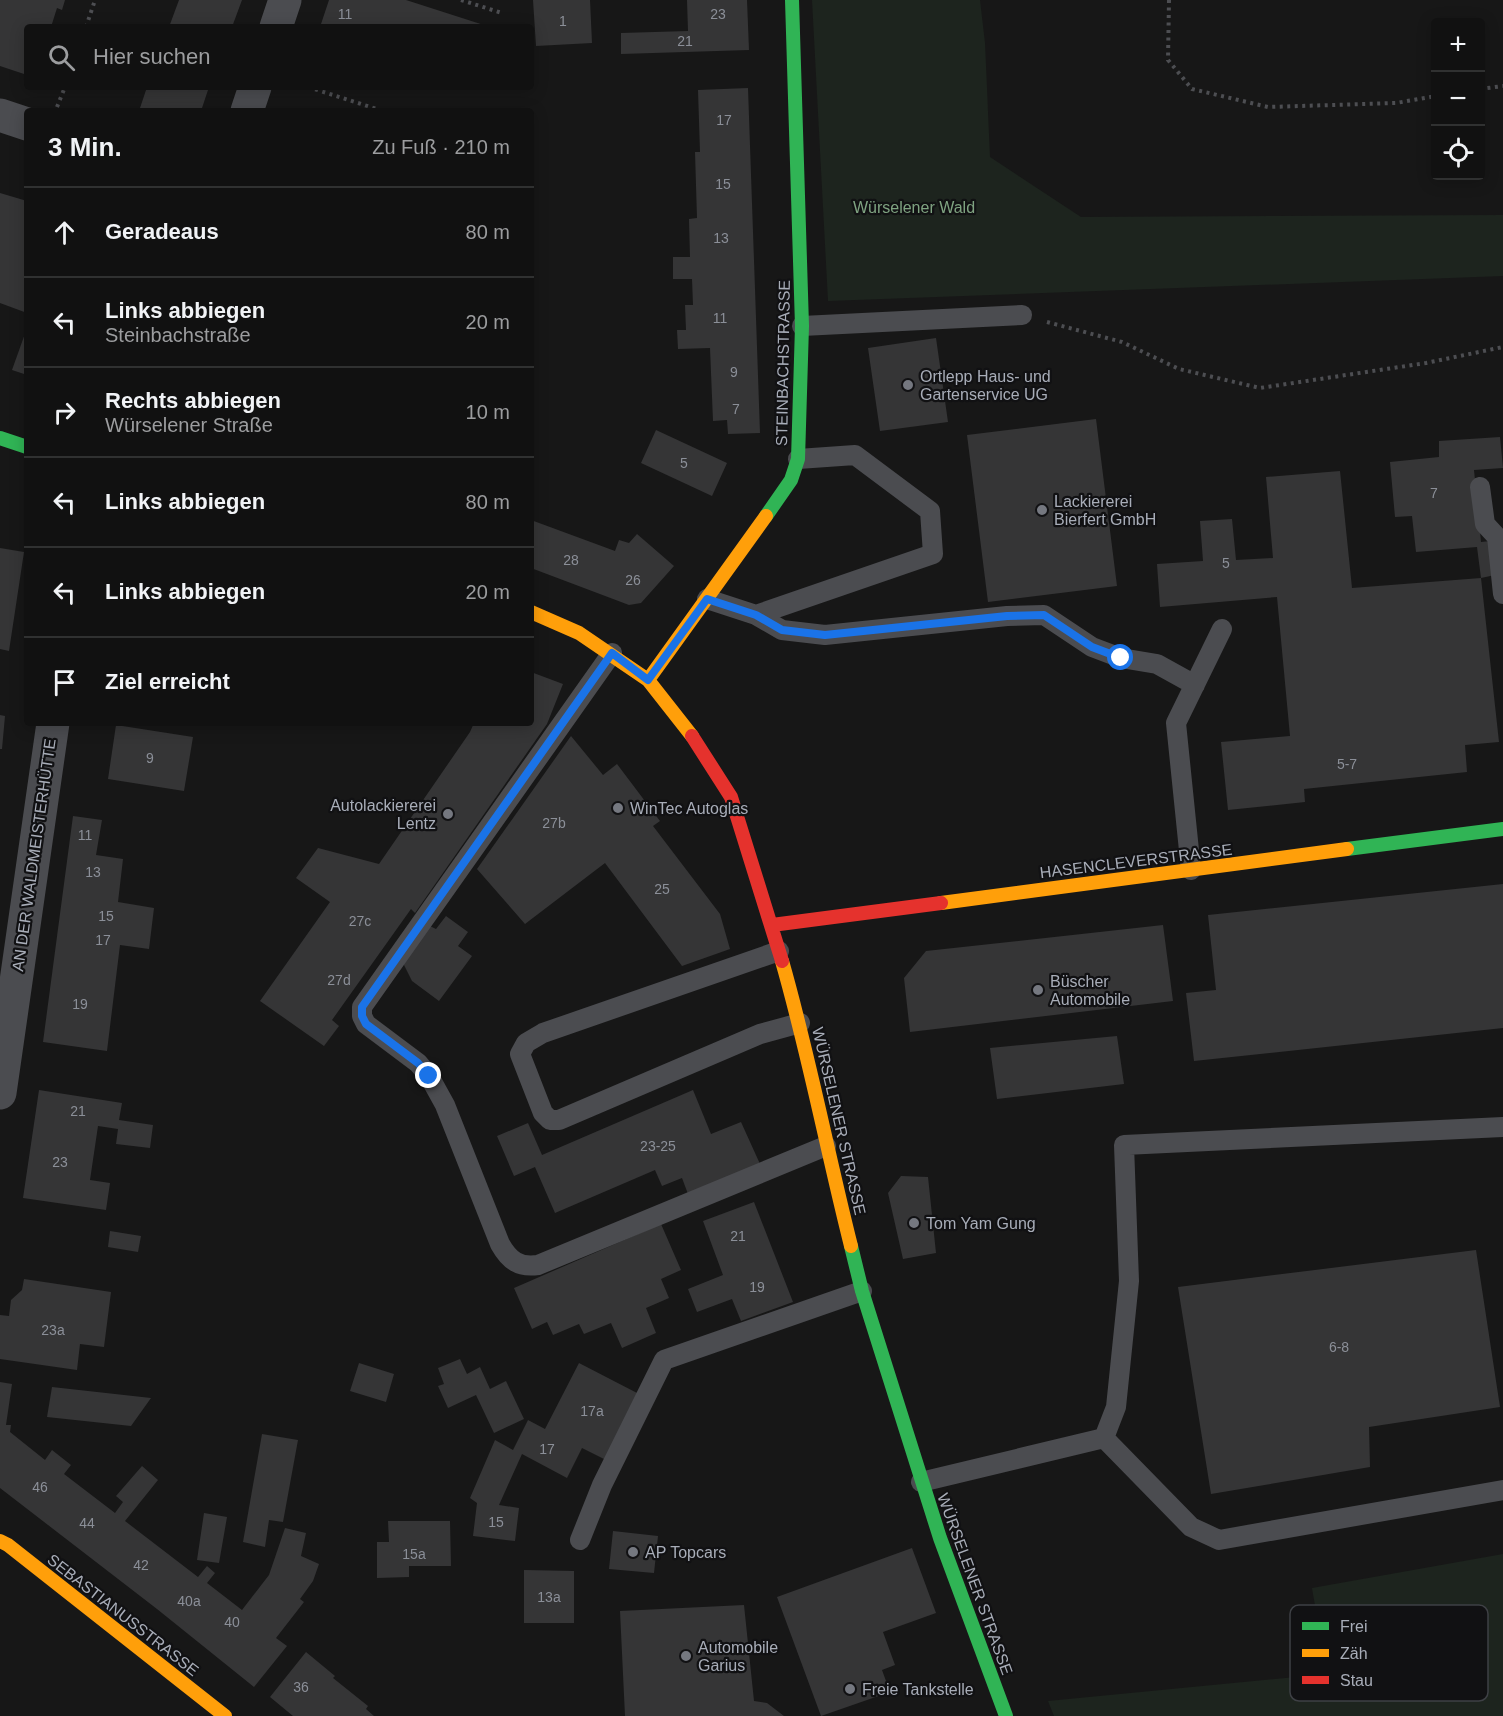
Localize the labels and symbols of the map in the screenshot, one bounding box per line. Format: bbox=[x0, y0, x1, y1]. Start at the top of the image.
house number: 11 bbox=[338, 6, 352, 22]
house number: 23 bbox=[710, 6, 726, 22]
house number: 1 bbox=[559, 13, 567, 29]
house number: 21 bbox=[677, 33, 693, 49]
house number: 17 bbox=[716, 112, 732, 128]
house number: 15 bbox=[715, 176, 731, 192]
park label: Würselener Wald bbox=[853, 199, 975, 216]
house number: 13 bbox=[713, 230, 729, 246]
street label: STEINBACHSTRASSE bbox=[773, 280, 793, 446]
house number: 11 bbox=[713, 310, 727, 326]
house number: 9 bbox=[730, 364, 738, 380]
place label: Ortlepp Haus- und Gartenservice UG bbox=[920, 368, 1051, 403]
marker: Ortlepp Haus- und Gartenservice UG bbox=[901, 378, 915, 392]
house number: 7 bbox=[732, 401, 740, 417]
house number: 5 bbox=[680, 455, 688, 471]
house number: 7 bbox=[1430, 485, 1438, 501]
place label: Lackiererei Bierfert GmbH bbox=[1054, 493, 1156, 528]
marker: Lackiererei Bierfert GmbH bbox=[1035, 503, 1049, 517]
house number: 28 bbox=[563, 552, 579, 568]
house number: 5 bbox=[1222, 555, 1230, 571]
house number: 26 bbox=[625, 572, 641, 588]
route start bbox=[1107, 644, 1133, 670]
street label: AN DER WALDMEISTERHÜTTE bbox=[9, 737, 59, 973]
house number: 9 bbox=[146, 750, 154, 766]
house number: 5-7 bbox=[1337, 756, 1357, 772]
place label: Autolackiererei Lentz bbox=[330, 797, 436, 832]
place label: WinTec Autoglas bbox=[630, 800, 748, 817]
marker: WinTec Autoglas bbox=[611, 801, 625, 815]
marker: Autolackiererei Lentz bbox=[441, 807, 455, 821]
house number: 27b bbox=[542, 815, 566, 831]
house number: 11 bbox=[78, 827, 92, 843]
street label: HASENCLEVERSTRASSE bbox=[1039, 841, 1233, 881]
house number: 13 bbox=[85, 864, 101, 880]
house number: 25 bbox=[654, 881, 670, 897]
house number: 15 bbox=[98, 908, 114, 924]
house number: 27c bbox=[349, 913, 371, 929]
house number: 17 bbox=[95, 932, 111, 948]
house number: 27d bbox=[327, 972, 351, 988]
place label: Büscher Automobile bbox=[1050, 973, 1130, 1008]
marker: Büscher Automobile bbox=[1031, 983, 1045, 997]
house number: 19 bbox=[72, 996, 88, 1012]
street label: WÜRSELENER STRASSE bbox=[809, 1026, 869, 1216]
route end bbox=[415, 1062, 441, 1088]
house number: 21 bbox=[70, 1103, 86, 1119]
house number: 23-25 bbox=[640, 1138, 676, 1154]
house number: 23 bbox=[52, 1154, 68, 1170]
place label: Tom Yam Gung bbox=[926, 1215, 1036, 1232]
marker: Tom Yam Gung bbox=[907, 1216, 921, 1230]
house number: 21 bbox=[730, 1228, 746, 1244]
house number: 19 bbox=[749, 1279, 765, 1295]
house number: 23a bbox=[41, 1322, 65, 1338]
house number: 6-8 bbox=[1329, 1339, 1349, 1355]
house number: 17a bbox=[580, 1403, 604, 1419]
house number: 17 bbox=[539, 1441, 555, 1457]
house number: 46 bbox=[32, 1479, 48, 1495]
street label: WÜRSELENER STRASSE bbox=[934, 1491, 1016, 1677]
house number: 15 bbox=[488, 1514, 504, 1530]
house number: 44 bbox=[79, 1515, 95, 1531]
place label: AP Topcars bbox=[645, 1544, 726, 1561]
marker: AP Topcars bbox=[626, 1545, 640, 1559]
house number: 15a bbox=[402, 1546, 426, 1562]
street label: SEBASTIANUSSTRASSE bbox=[44, 1551, 202, 1679]
house number: 42 bbox=[133, 1557, 149, 1573]
house number: 13a bbox=[537, 1589, 561, 1605]
house number: 40a bbox=[177, 1593, 201, 1609]
legend bbox=[1290, 1605, 1488, 1701]
house number: 40 bbox=[224, 1614, 240, 1630]
text: Frei bbox=[1340, 1618, 1368, 1635]
place label: Automobile Garius bbox=[698, 1639, 778, 1674]
text: Zäh bbox=[1340, 1645, 1368, 1662]
marker: Automobile Garius bbox=[679, 1649, 693, 1663]
text: Stau bbox=[1340, 1672, 1373, 1689]
house number: 36 bbox=[293, 1679, 309, 1695]
place label: Freie Tankstelle bbox=[862, 1681, 974, 1698]
marker: Freie Tankstelle bbox=[843, 1682, 857, 1696]

